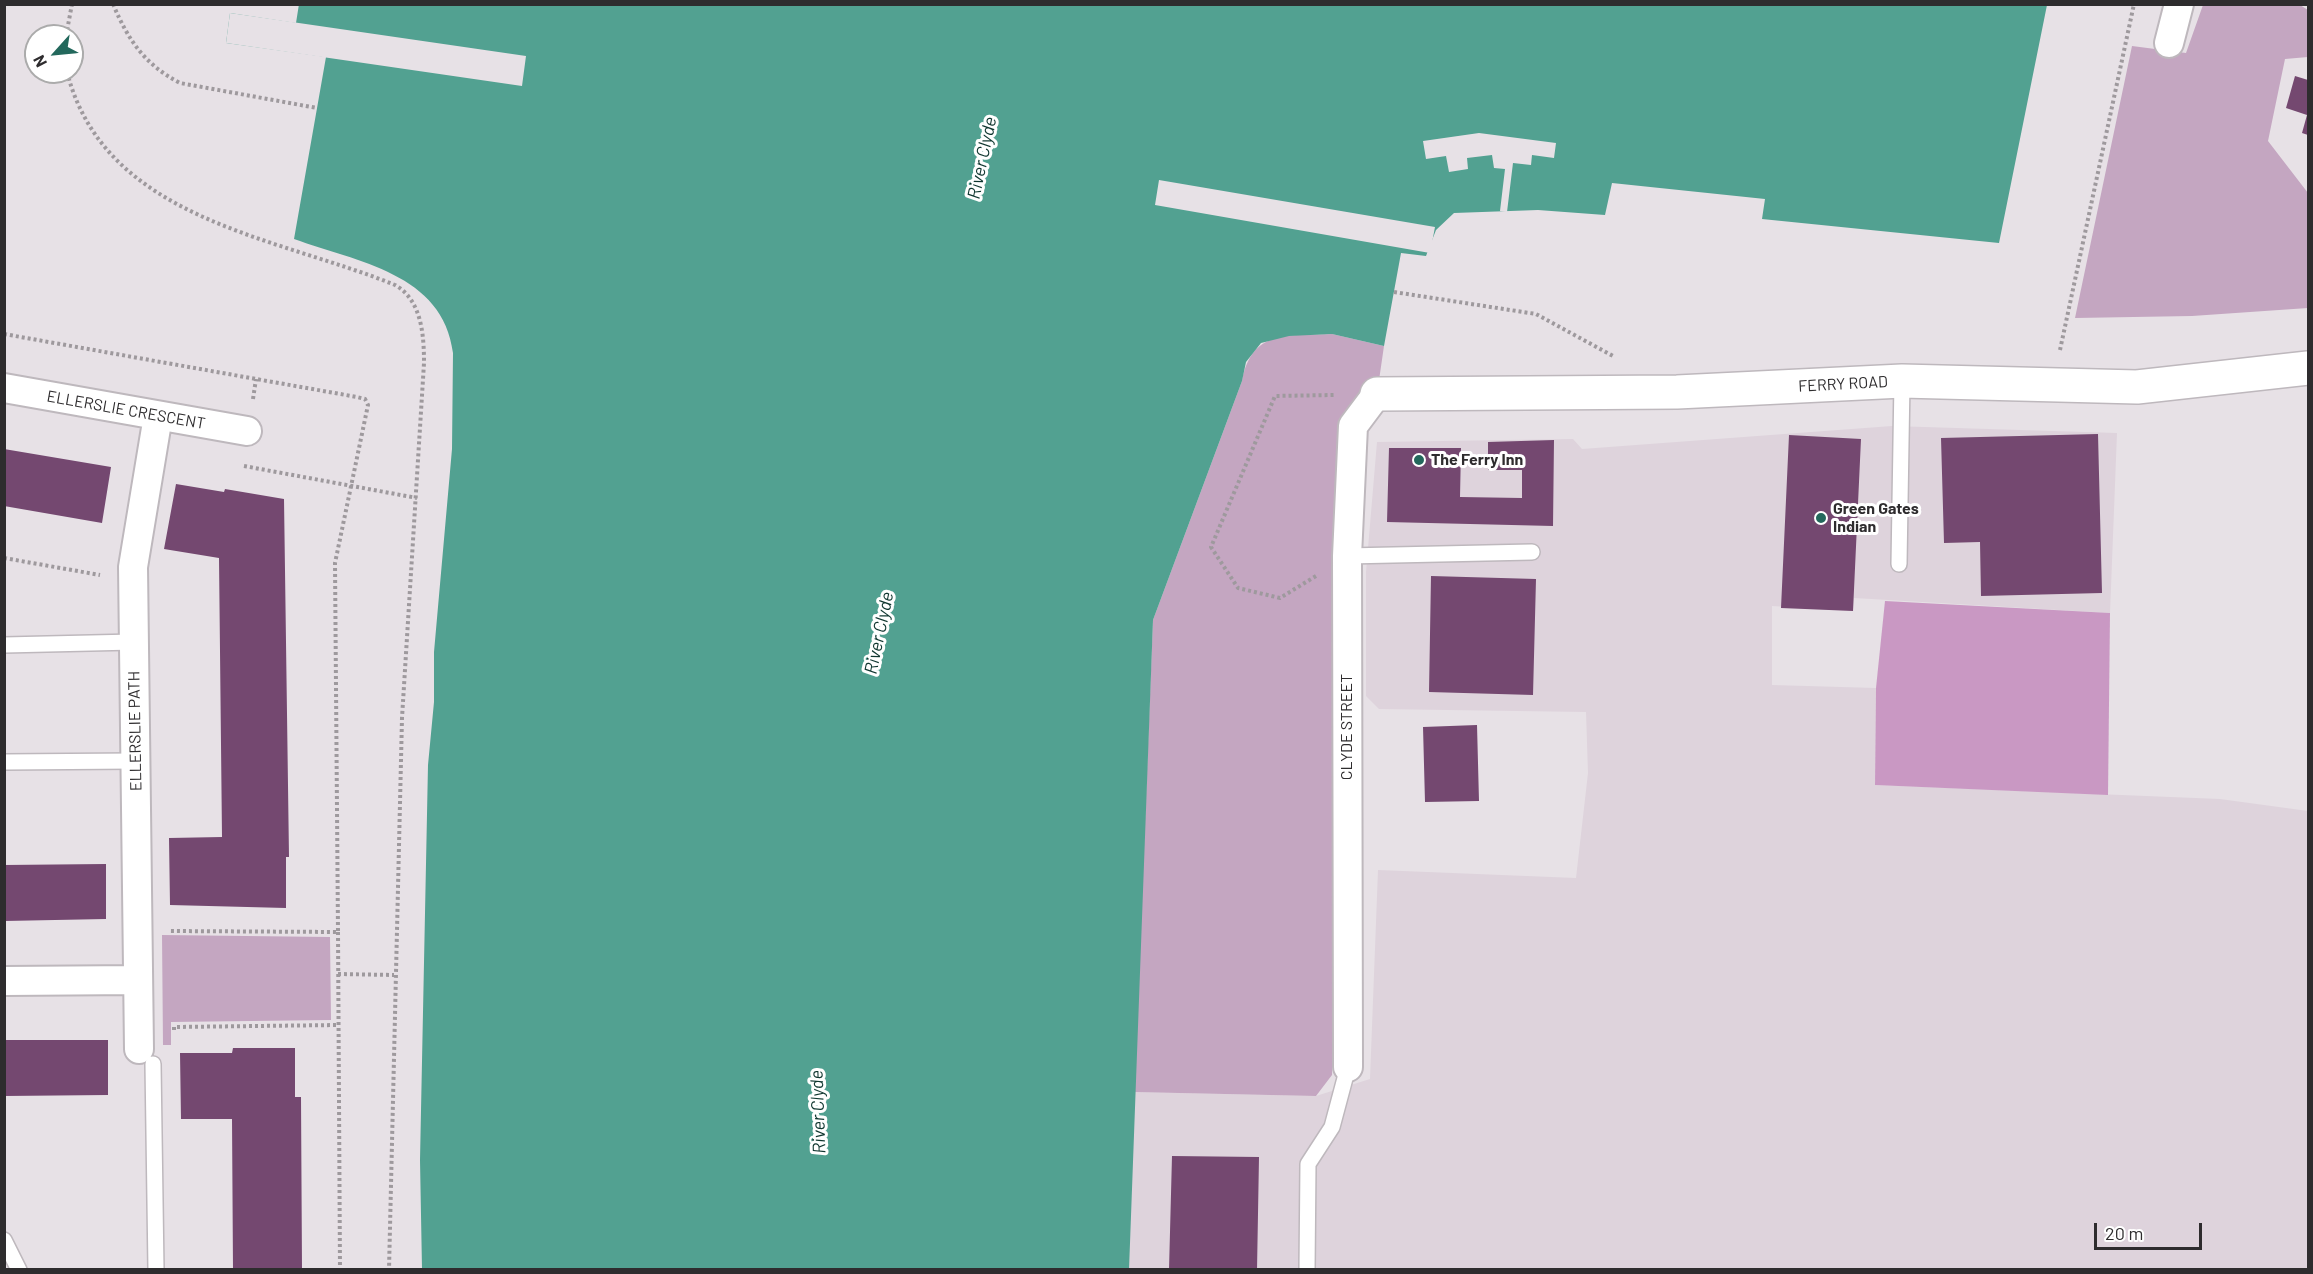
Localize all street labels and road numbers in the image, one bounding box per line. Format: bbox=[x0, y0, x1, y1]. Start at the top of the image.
street label: FERRY ROAD bbox=[1798, 372, 1888, 396]
street label: ELLERSLIE CRESCENT bbox=[45, 387, 207, 433]
street label: ELLERSLIE PATH bbox=[124, 671, 146, 791]
street label: CLYDE STREET bbox=[1337, 674, 1357, 780]

